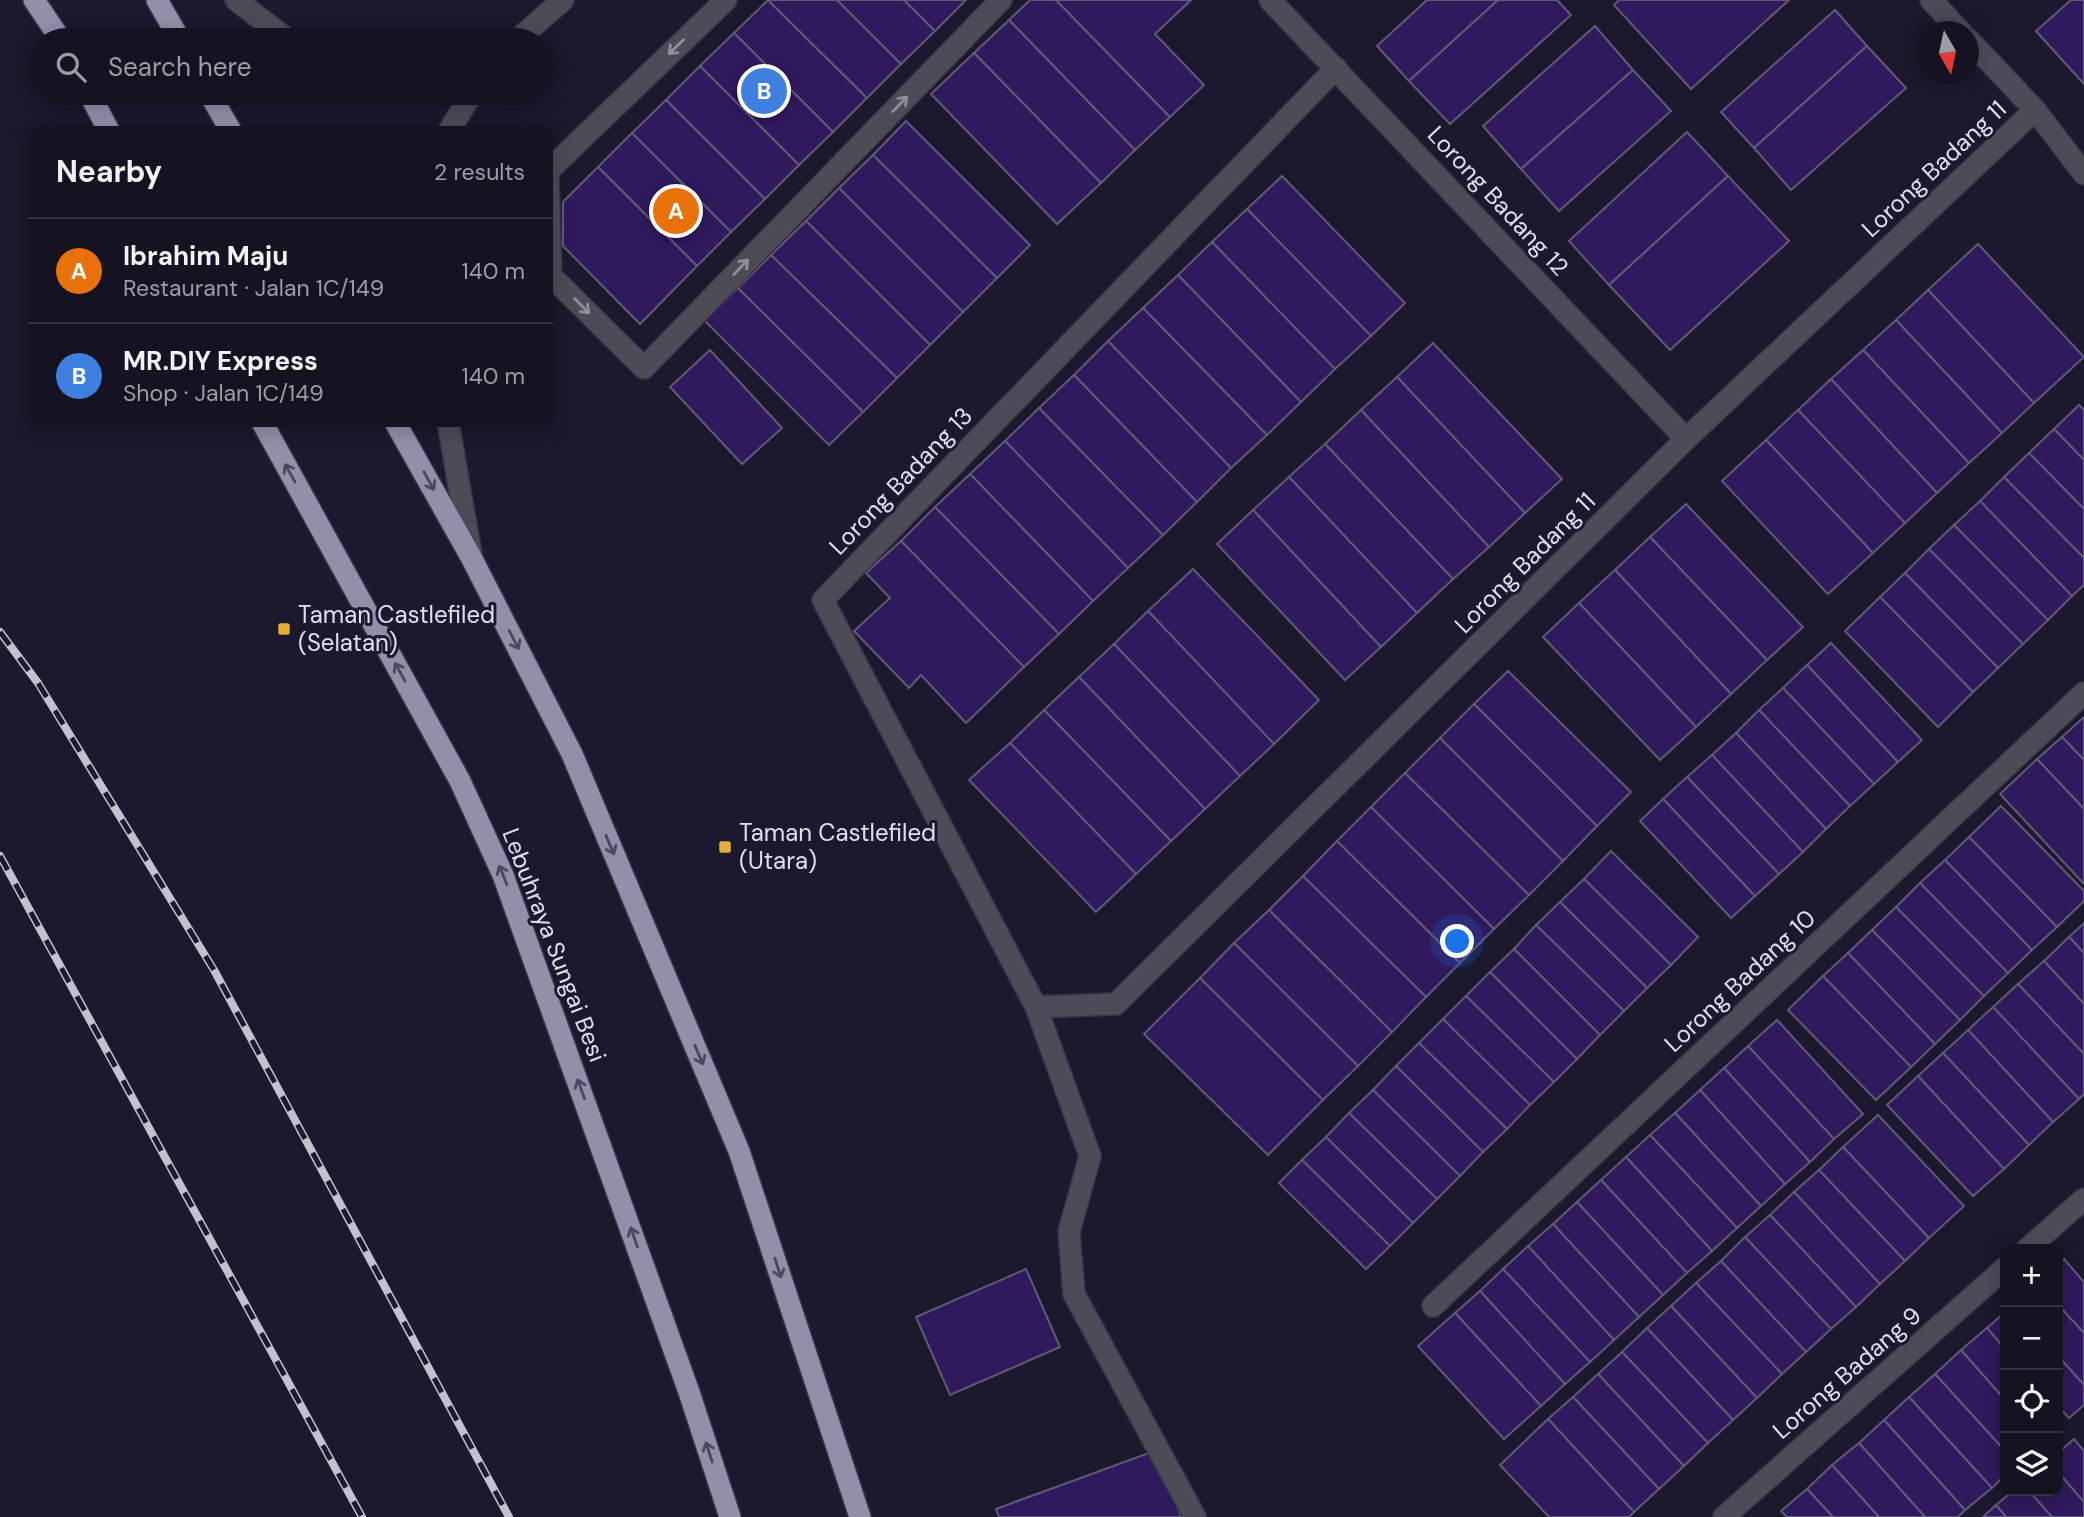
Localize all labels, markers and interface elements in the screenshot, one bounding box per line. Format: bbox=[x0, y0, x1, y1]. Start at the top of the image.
north arrow bbox=[1916, 21, 1979, 84]
search box bbox=[28, 28, 553, 105]
one-way arrow bbox=[668, 39, 685, 56]
icon: search bbox=[52, 48, 90, 86]
text: Search here bbox=[108, 50, 251, 84]
pin: B bbox=[741, 65, 787, 117]
street label: Lorong Badang 11 bbox=[1855, 94, 2013, 244]
one-way arrow bbox=[892, 96, 909, 113]
street label: Lorong Badang 12 bbox=[1421, 119, 1576, 282]
text: Nearby bbox=[56, 152, 162, 191]
text: 2 results bbox=[434, 157, 525, 187]
pin: A bbox=[653, 185, 699, 237]
text: Ibrahim Maju bbox=[123, 239, 288, 273]
text: A bbox=[71, 256, 87, 286]
text: 140 m bbox=[462, 256, 525, 286]
one-way arrow bbox=[733, 259, 750, 276]
text: Restaurant · Jalan 1C/149 bbox=[123, 273, 384, 303]
one-way arrow bbox=[573, 298, 590, 315]
text: MR.DIY Express bbox=[123, 344, 318, 378]
text: B bbox=[72, 361, 86, 391]
text: 140 m bbox=[462, 361, 525, 391]
text: Shop · Jalan 1C/149 bbox=[123, 378, 324, 408]
street label: Lorong Badang 13 bbox=[822, 400, 979, 561]
one-way arrow bbox=[283, 463, 296, 484]
one-way arrow bbox=[422, 471, 436, 491]
street label: Lorong Badang 11 bbox=[1448, 486, 1602, 640]
place label: Taman Castlefiled (Selatan) bbox=[298, 599, 495, 658]
marker: Taman Castlefiled (Selatan) bbox=[276, 621, 292, 637]
one-way arrow bbox=[507, 629, 521, 650]
one-way arrow bbox=[393, 662, 406, 683]
place label: Taman Castlefiled (Utara) bbox=[739, 817, 936, 876]
street label: Lebuhraya Sungai Besi bbox=[496, 824, 613, 1066]
one-way arrow bbox=[605, 834, 618, 856]
marker: Taman Castlefiled (Utara) bbox=[717, 839, 733, 855]
one-way arrow bbox=[495, 865, 508, 886]
street label: Lorong Badang 10 bbox=[1658, 903, 1822, 1059]
your location bbox=[1440, 924, 1474, 958]
one-way arrow bbox=[693, 1044, 706, 1065]
one-way arrow bbox=[574, 1078, 586, 1100]
one-way arrow bbox=[627, 1227, 639, 1249]
map controls bbox=[2000, 1244, 2063, 1496]
button: + bbox=[2000, 1244, 2063, 1307]
one-way arrow bbox=[773, 1257, 785, 1279]
street label: Lorong Badang 9 bbox=[1766, 1300, 1927, 1446]
button: − bbox=[2000, 1307, 2063, 1370]
button: locate bbox=[2000, 1370, 2063, 1433]
button: layers bbox=[2000, 1433, 2063, 1496]
one-way arrow bbox=[701, 1441, 714, 1463]

